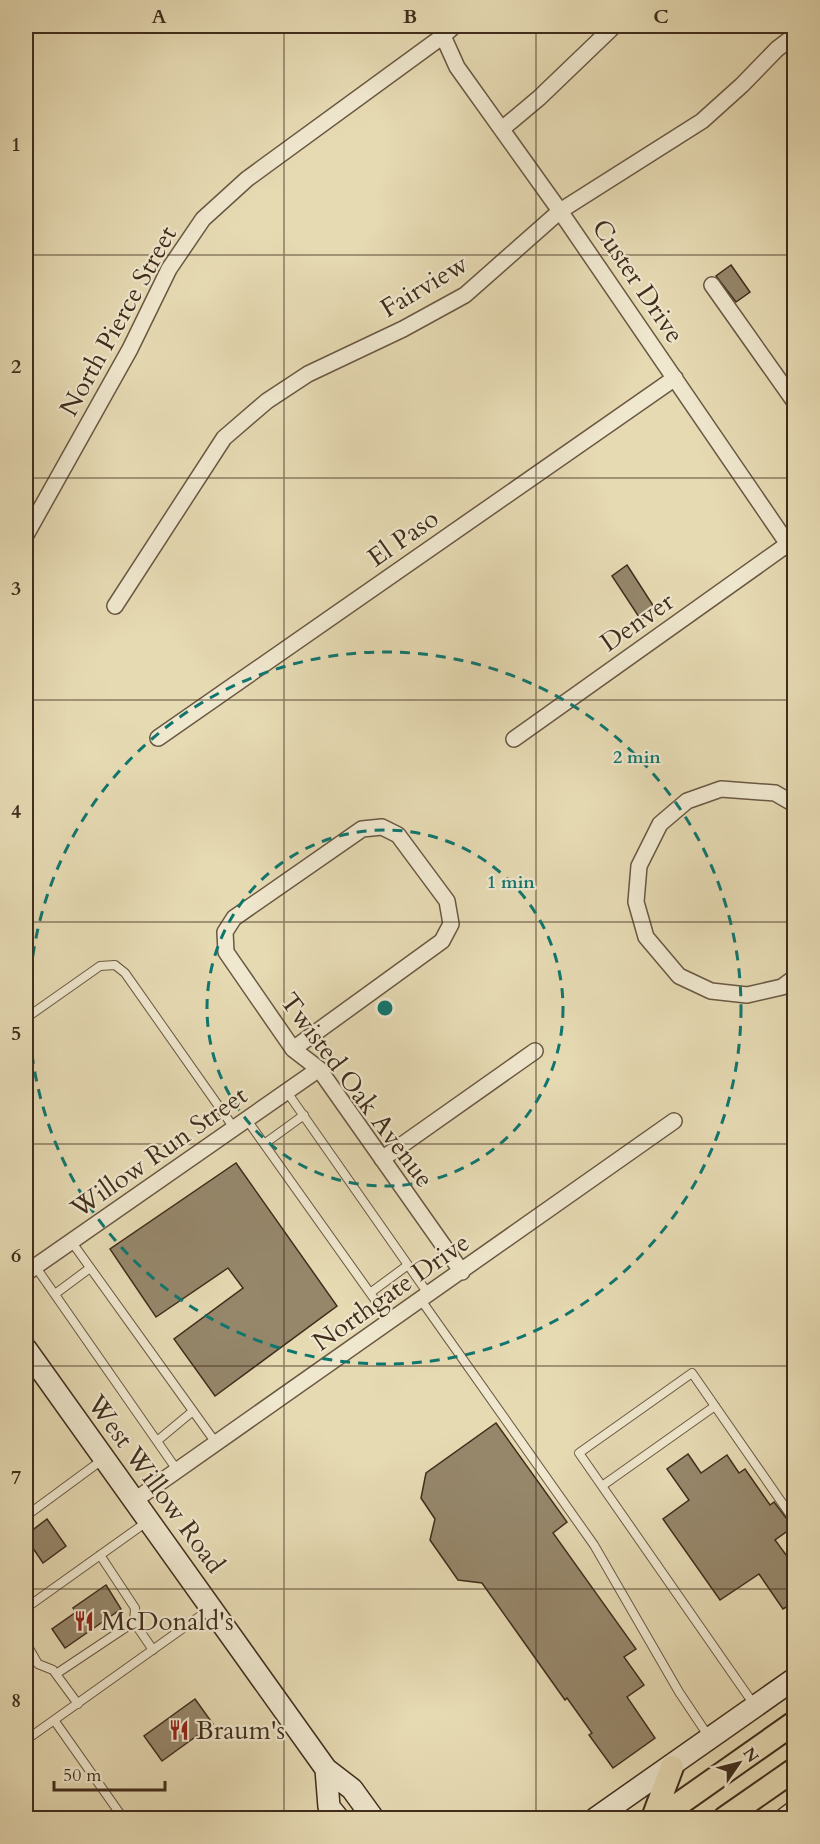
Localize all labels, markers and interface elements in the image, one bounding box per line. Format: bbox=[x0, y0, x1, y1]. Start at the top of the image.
text: A bbox=[151, 3, 167, 30]
text: B bbox=[403, 3, 417, 30]
text: C bbox=[653, 3, 669, 30]
text: 1 bbox=[11, 131, 21, 158]
street label: Custer Drive bbox=[584, 212, 692, 350]
street label: North Pierce Street bbox=[51, 220, 185, 422]
street label: Fairview bbox=[374, 246, 474, 326]
text: 2 bbox=[11, 353, 21, 380]
street label: El Paso bbox=[361, 501, 445, 575]
text: 3 bbox=[11, 575, 21, 602]
street label: Denver bbox=[593, 584, 681, 660]
text: 2 min bbox=[613, 745, 661, 770]
text: 4 bbox=[11, 798, 21, 825]
text: 1 min bbox=[487, 870, 535, 895]
street label: Twisted Oak Avenue bbox=[272, 985, 442, 1195]
centre of rings bbox=[375, 998, 395, 1018]
text: 5 bbox=[11, 1020, 21, 1047]
street label: Willow Run Street bbox=[63, 1078, 254, 1226]
street label: Northgate Drive bbox=[306, 1225, 476, 1359]
text: 6 bbox=[11, 1242, 21, 1269]
street label: West Willow Road bbox=[79, 1387, 233, 1580]
text: 7 bbox=[11, 1464, 21, 1491]
place label: McDonald's bbox=[101, 1604, 234, 1639]
restaurant icon: McDonald's bbox=[72, 1609, 96, 1633]
text: 8 bbox=[11, 1687, 21, 1714]
place label: Braum's bbox=[196, 1713, 285, 1748]
restaurant icon: Braum's bbox=[167, 1718, 191, 1742]
north arrow bbox=[709, 1733, 769, 1793]
text: N bbox=[737, 1743, 764, 1767]
scale bar bbox=[54, 1754, 165, 1792]
text: 50 m bbox=[63, 1763, 102, 1788]

